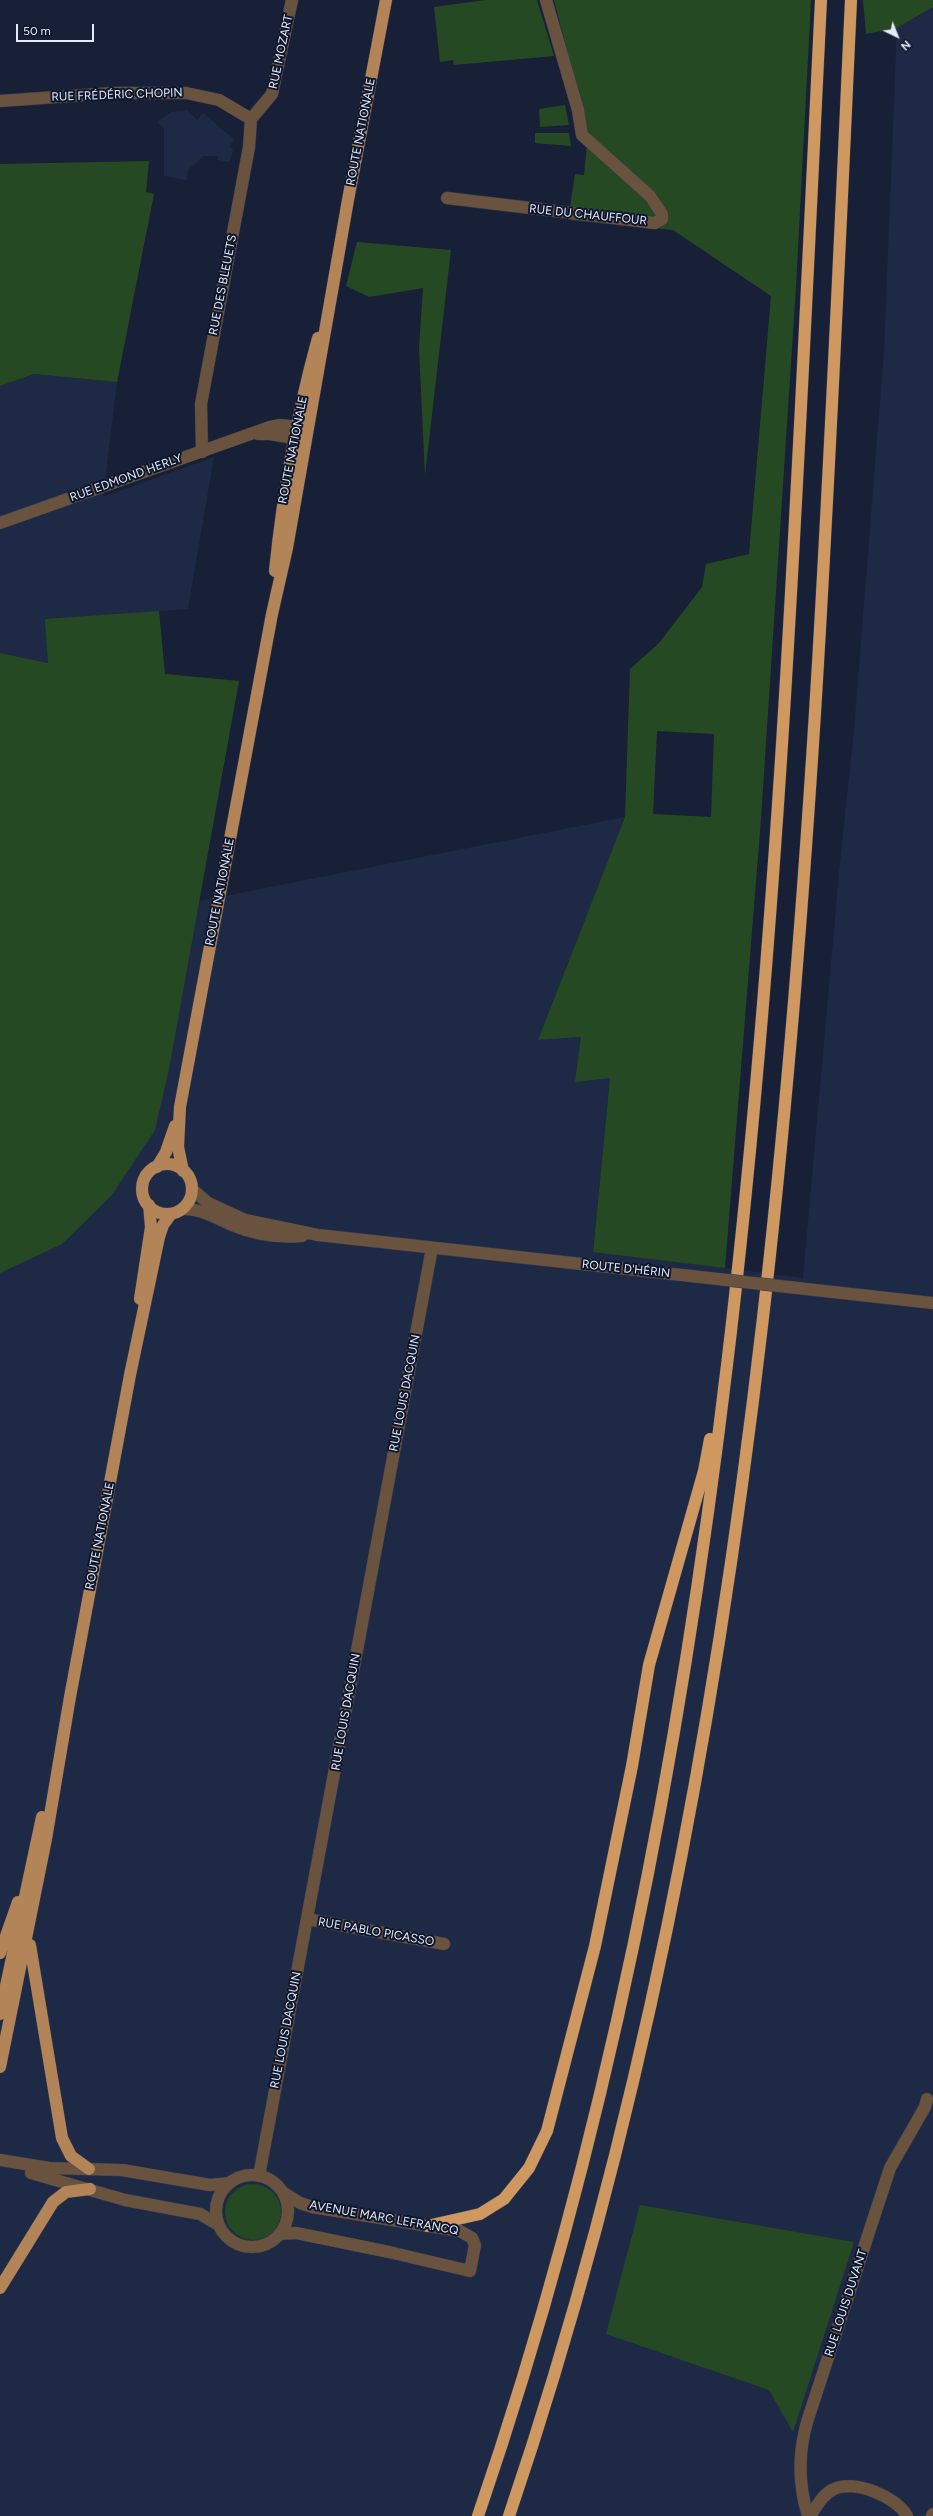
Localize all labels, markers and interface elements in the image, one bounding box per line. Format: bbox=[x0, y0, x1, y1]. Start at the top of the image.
street label: RUE MOZART bbox=[266, 14, 296, 90]
scale bar bbox=[18, 16, 96, 42]
north arrow bbox=[877, 16, 917, 56]
text: 50 m bbox=[23, 24, 51, 38]
text: N bbox=[898, 37, 913, 53]
street label: ROUTE NATIONALE bbox=[344, 77, 378, 187]
street label: RUE FRÉDÉRIC CHOPIN bbox=[51, 86, 183, 104]
street label: RUE DU CHAUFFOUR bbox=[528, 202, 648, 228]
street label: RUE DES BLEUETS bbox=[206, 234, 240, 336]
street label: ROUTE NATIONALE bbox=[276, 395, 310, 505]
street label: RUE EDMOND HERLY bbox=[68, 451, 184, 505]
street label: ROUTE NATIONALE bbox=[203, 837, 237, 947]
street label: ROUTE D'HÉRIN bbox=[581, 1257, 671, 1281]
street label: RUE LOUIS DACQUIN bbox=[387, 1333, 423, 1453]
street label: ROUTE NATIONALE bbox=[83, 1481, 117, 1591]
street label: RUE LOUIS DACQUIN bbox=[329, 1652, 363, 1772]
street label: RUE PABLO PICASSO bbox=[317, 1915, 435, 1949]
street label: RUE LOUIS DACQUIN bbox=[268, 1970, 304, 2090]
street label: AVENUE MARC LEFRANCQ bbox=[308, 2198, 460, 2238]
street label: RUE LOUIS DUVANT bbox=[822, 2248, 870, 2358]

